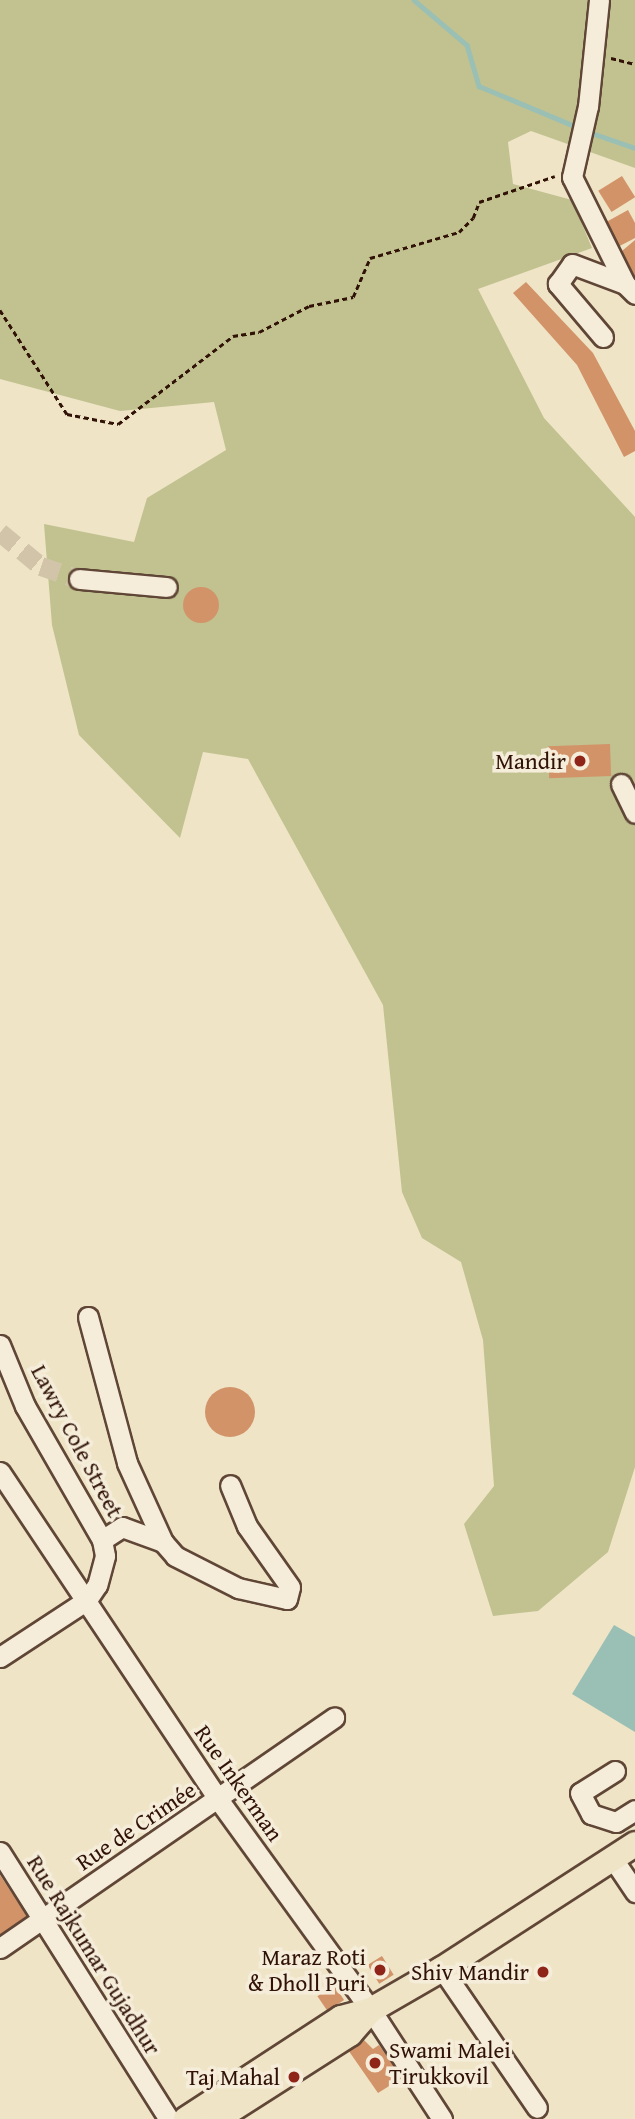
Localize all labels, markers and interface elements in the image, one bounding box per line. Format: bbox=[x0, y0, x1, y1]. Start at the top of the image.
place label: Mandir bbox=[495, 747, 566, 775]
marker: Mandir bbox=[572, 753, 588, 769]
street label: Lawry Cole Street bbox=[25, 1360, 129, 1522]
street label: Rue Inkerman bbox=[189, 1720, 289, 1846]
street label: Rue de Crimée bbox=[71, 1776, 201, 1876]
street label: Rue Rajkumar Gujadhur bbox=[21, 1850, 167, 2060]
place label: Maraz Roti & Dholl Puri bbox=[248, 1943, 366, 1997]
place label: Shiv Mandir bbox=[411, 1958, 529, 1986]
marker: Maraz Roti & Dholl Puri bbox=[372, 1962, 388, 1978]
marker: Shiv Mandir bbox=[535, 1964, 551, 1980]
place label: Swami Malei Tirukkovil bbox=[389, 2036, 511, 2090]
marker: Swami Malei Tirukkovil bbox=[367, 2055, 383, 2071]
place label: Taj Mahal bbox=[186, 2063, 280, 2091]
marker: Taj Mahal bbox=[286, 2069, 302, 2085]

